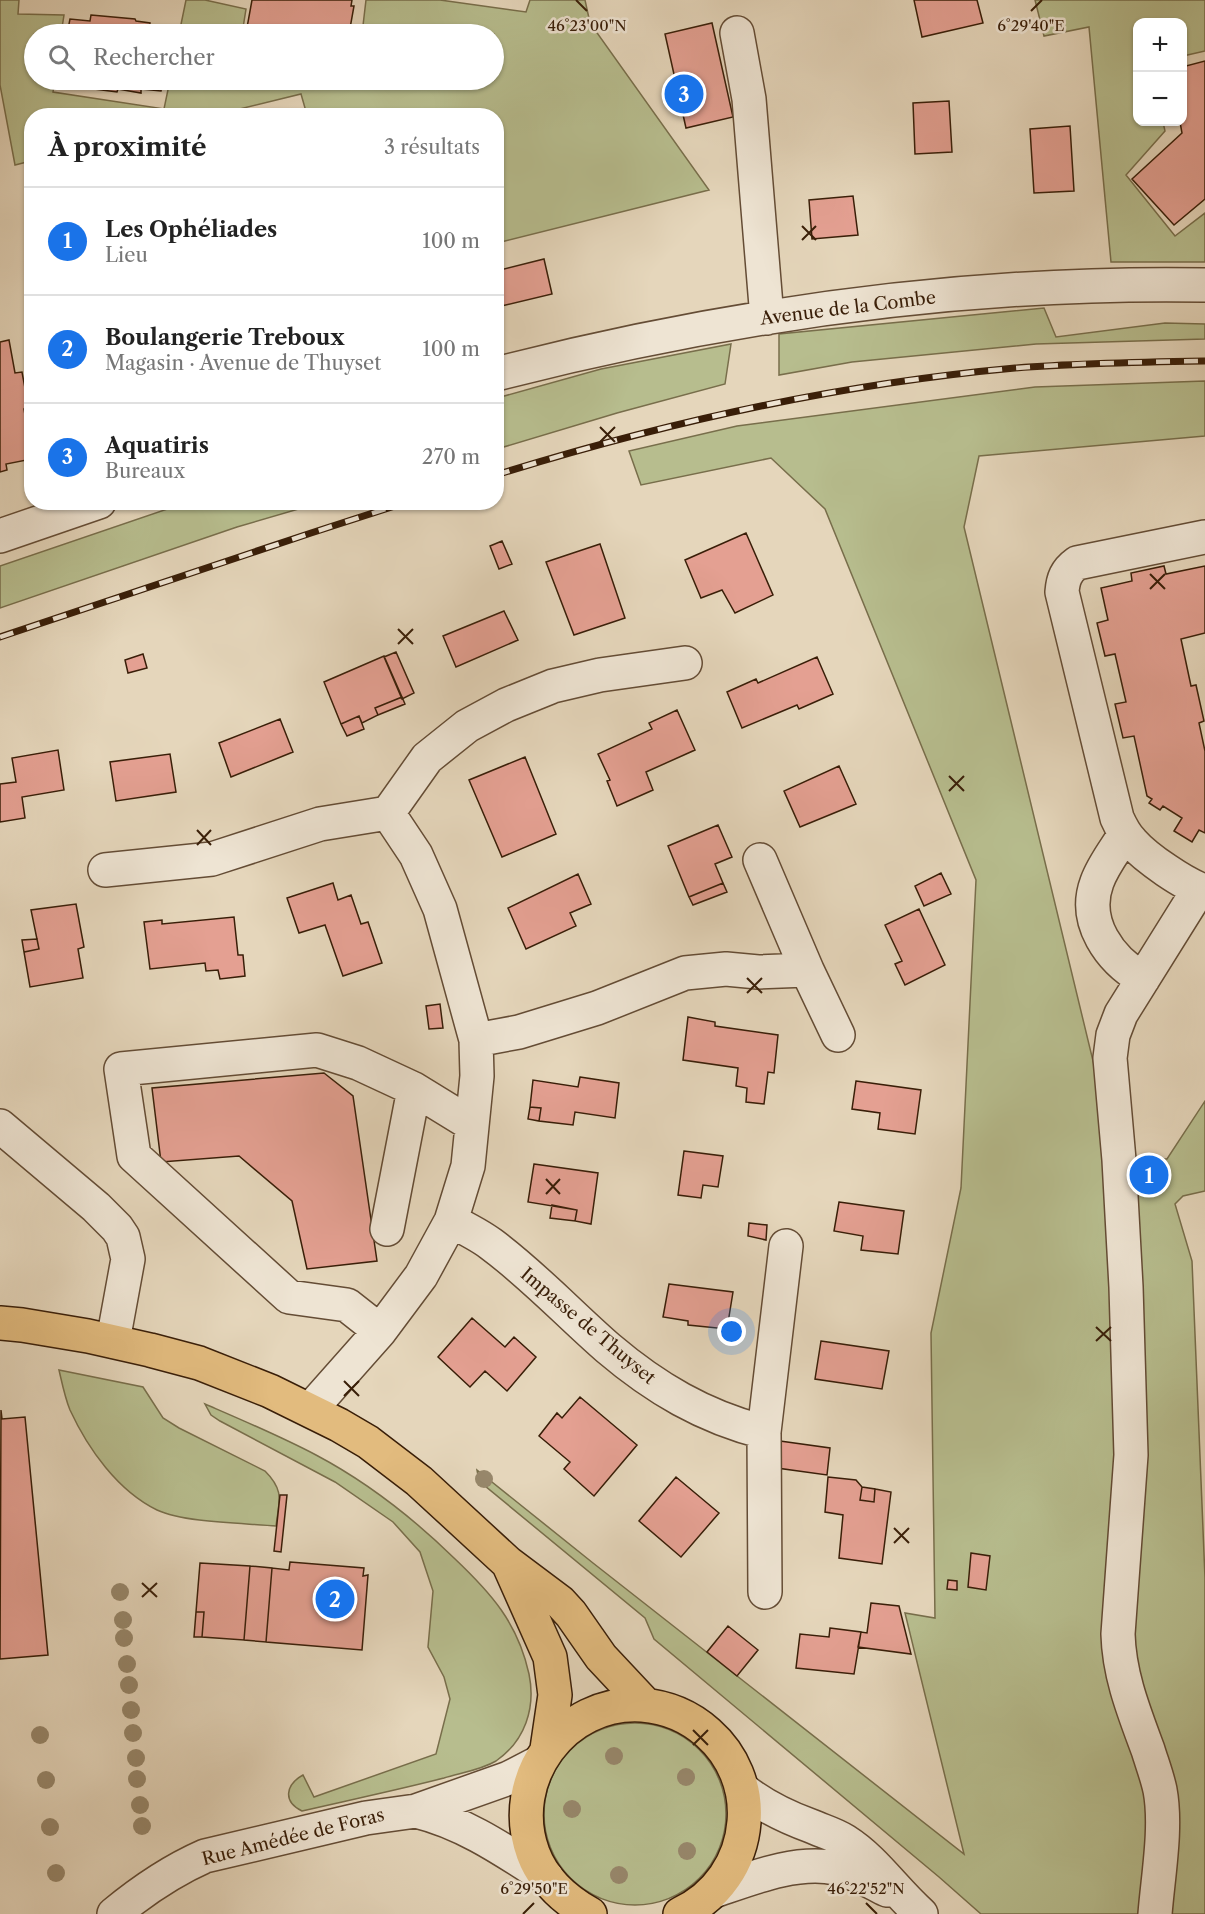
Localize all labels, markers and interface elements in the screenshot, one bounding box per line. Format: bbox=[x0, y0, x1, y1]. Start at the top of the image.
text: 46°23'00"N bbox=[547, 16, 627, 35]
text: 6°29'40"E bbox=[997, 16, 1065, 35]
map controls bbox=[1133, 18, 1187, 126]
button: + bbox=[1133, 18, 1187, 72]
search box bbox=[24, 24, 504, 90]
icon: search bbox=[45, 41, 78, 74]
text: Rechercher bbox=[93, 44, 215, 71]
pin: 3 bbox=[664, 72, 704, 116]
button: − bbox=[1133, 72, 1187, 126]
text: À proximité bbox=[48, 131, 207, 163]
text: 3 résultats bbox=[384, 135, 480, 159]
text: Les Ophéliades bbox=[105, 216, 277, 243]
text: 1 bbox=[63, 229, 72, 253]
text: 100 m bbox=[422, 229, 480, 253]
text: Lieu bbox=[105, 243, 148, 267]
street label: Avenue de la Combe bbox=[758, 286, 937, 330]
text: Boulangerie Treboux bbox=[105, 324, 345, 351]
text: 2 bbox=[62, 337, 73, 361]
text: 100 m bbox=[422, 337, 480, 361]
text: Magasin · Avenue de Thuyset bbox=[105, 351, 381, 375]
text: Aquatiris bbox=[105, 432, 209, 459]
text: 3 bbox=[62, 445, 73, 469]
text: 270 m bbox=[422, 445, 480, 469]
text: Bureaux bbox=[105, 459, 185, 483]
pin: 1 bbox=[1130, 1152, 1168, 1198]
street label: Impasse de Thuyset bbox=[516, 1263, 661, 1389]
your location bbox=[717, 1317, 746, 1346]
pin: 2 bbox=[316, 1576, 354, 1622]
street label: Rue Amédée de Foras bbox=[200, 1804, 386, 1870]
text: 6°29'50"E bbox=[500, 1879, 568, 1898]
text: 46°22'52"N bbox=[827, 1879, 905, 1898]

